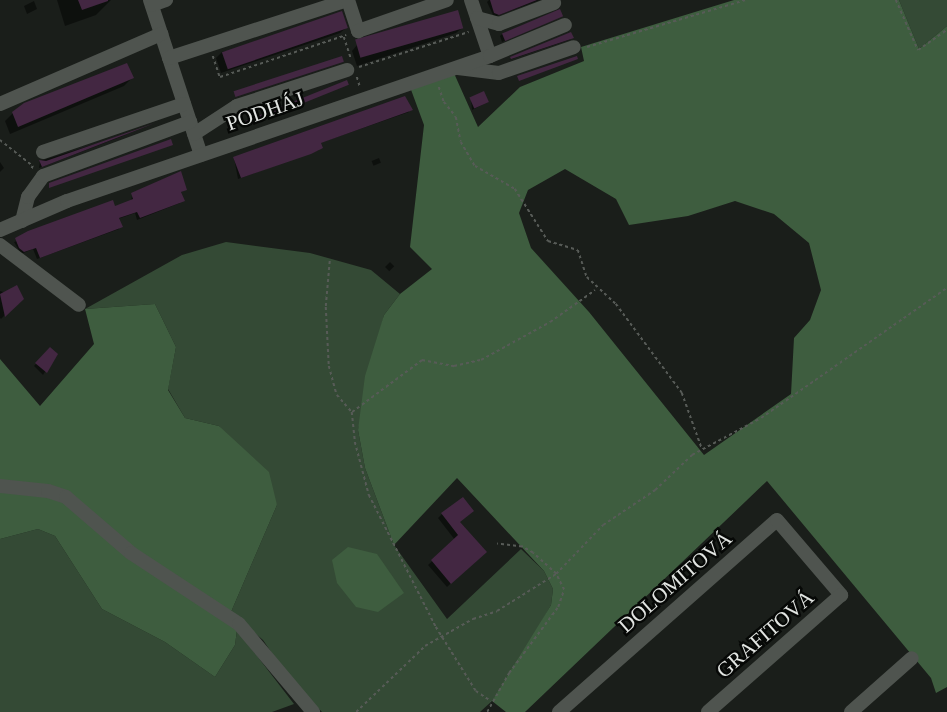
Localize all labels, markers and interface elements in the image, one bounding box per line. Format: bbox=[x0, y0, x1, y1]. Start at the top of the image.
street label: PODHÁJ bbox=[223, 86, 307, 136]
street label: DOLOMITOVÁ bbox=[613, 526, 737, 638]
street label: GRAFITOVÁ bbox=[711, 585, 819, 683]

